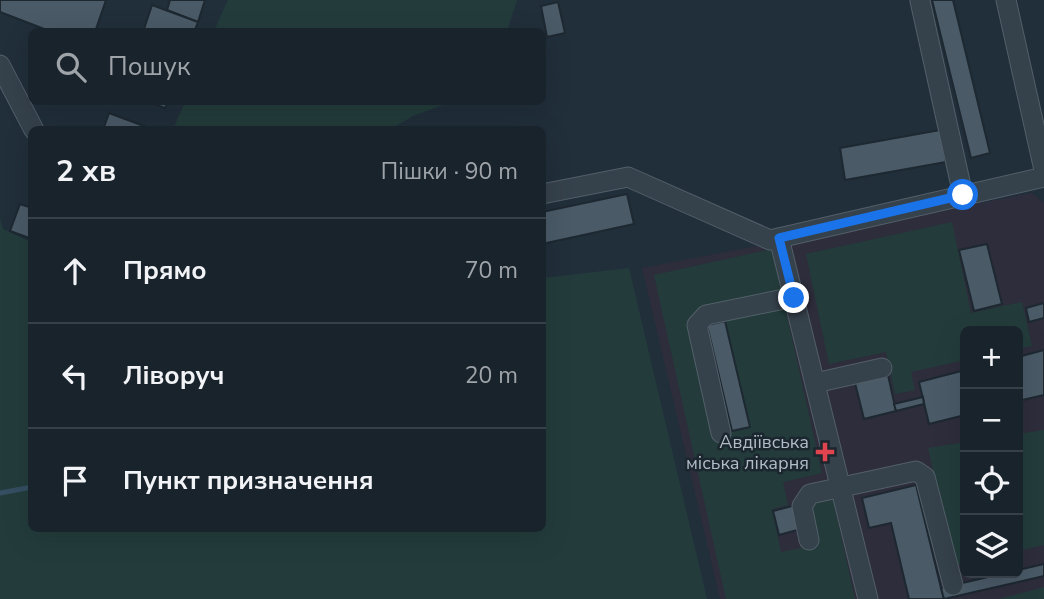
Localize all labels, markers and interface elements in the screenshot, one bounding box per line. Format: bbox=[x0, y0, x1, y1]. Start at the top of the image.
search box bbox=[28, 28, 546, 105]
icon: search bbox=[52, 48, 90, 86]
text: Пошук bbox=[108, 49, 190, 84]
text: 2 хв bbox=[56, 151, 116, 192]
text: Пішки · 90 m bbox=[381, 156, 518, 187]
route start bbox=[947, 179, 978, 210]
icon: ahead bbox=[56, 252, 94, 290]
text: Прямо bbox=[123, 253, 207, 288]
text: 70 m bbox=[465, 255, 518, 286]
route end bbox=[778, 282, 809, 313]
map controls bbox=[960, 326, 1023, 578]
button: + bbox=[960, 326, 1023, 389]
icon: left bbox=[56, 357, 94, 395]
text: Ліворуч bbox=[123, 358, 224, 393]
text: 20 m bbox=[465, 360, 518, 391]
button: − bbox=[960, 389, 1023, 452]
place label: Авдіївська міська лікарня bbox=[686, 430, 809, 475]
marker: Авдіївська міська лікарня bbox=[815, 442, 835, 462]
button: locate bbox=[960, 452, 1023, 515]
icon: arrive bbox=[56, 462, 94, 500]
text: Пункт призначення bbox=[123, 463, 374, 498]
button: layers bbox=[960, 515, 1023, 578]

